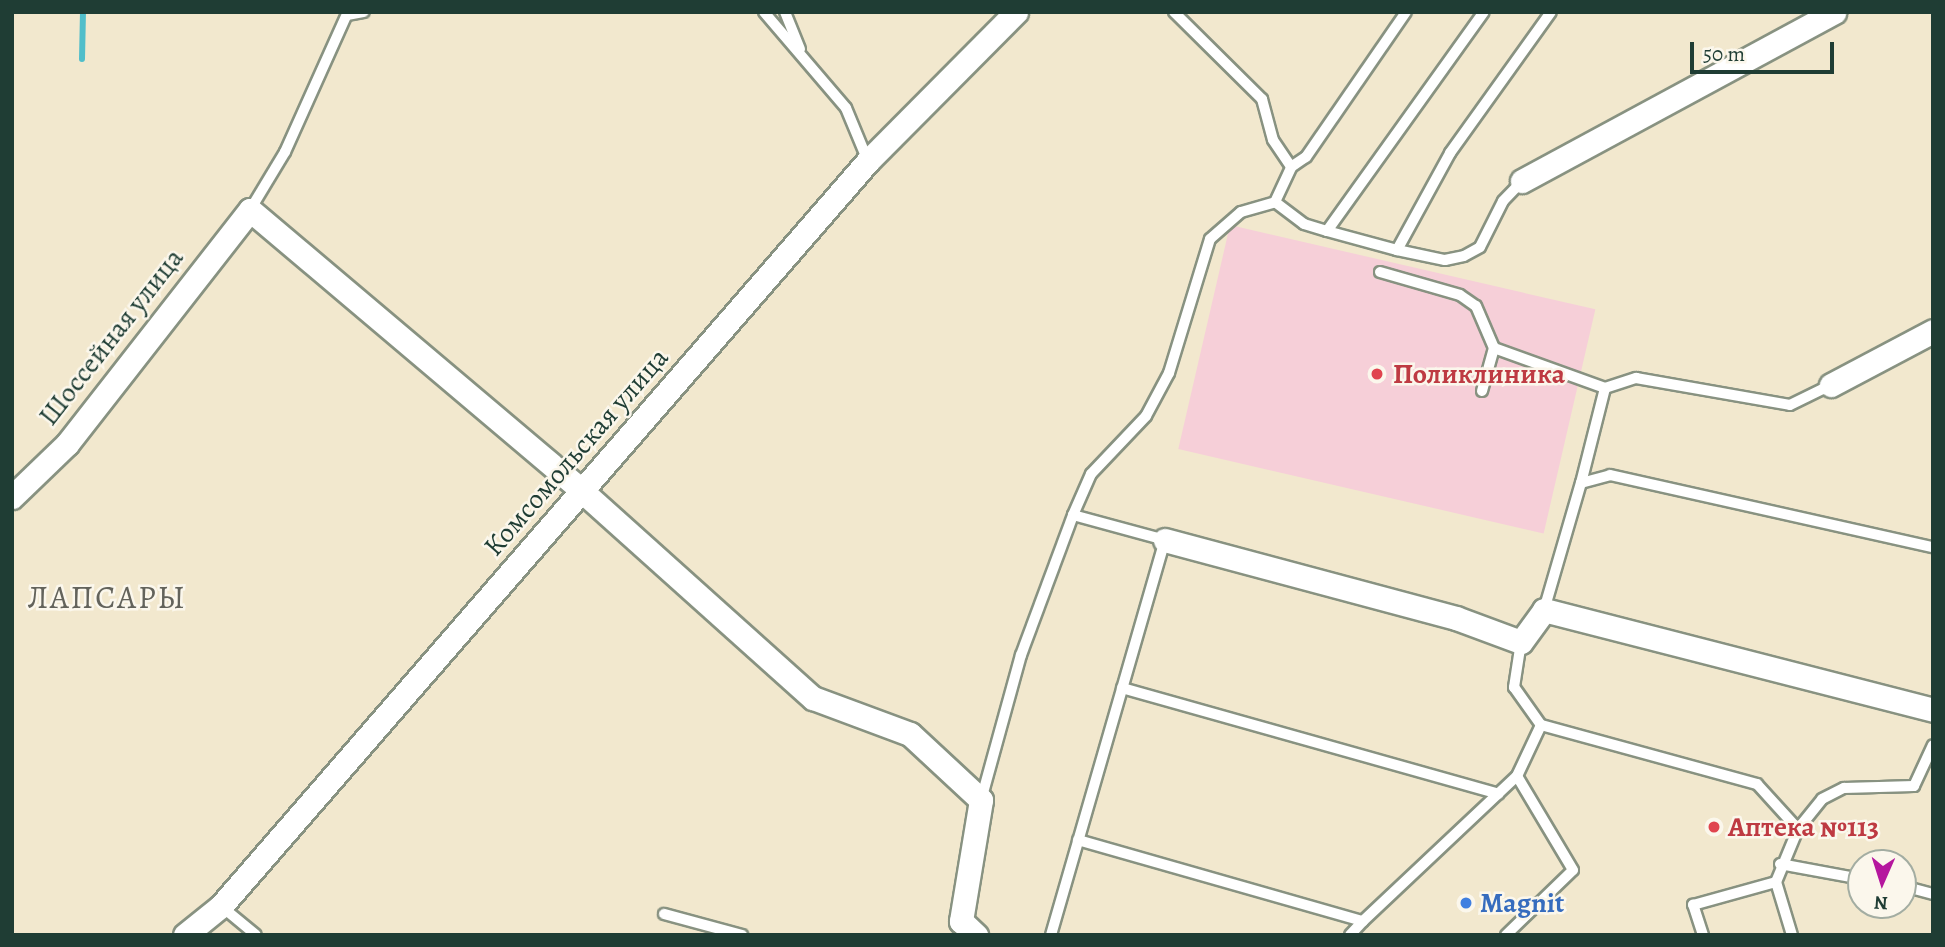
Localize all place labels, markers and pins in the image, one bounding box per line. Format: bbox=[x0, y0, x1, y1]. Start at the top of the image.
place label: Поликлиника bbox=[1393, 357, 1565, 391]
marker: Поликлиника bbox=[1367, 364, 1387, 384]
place label: Аптека №113 bbox=[1728, 810, 1879, 844]
marker: Аптека №113 bbox=[1706, 819, 1722, 835]
place label: Magnit bbox=[1480, 886, 1564, 920]
marker: Magnit bbox=[1458, 895, 1474, 911]

